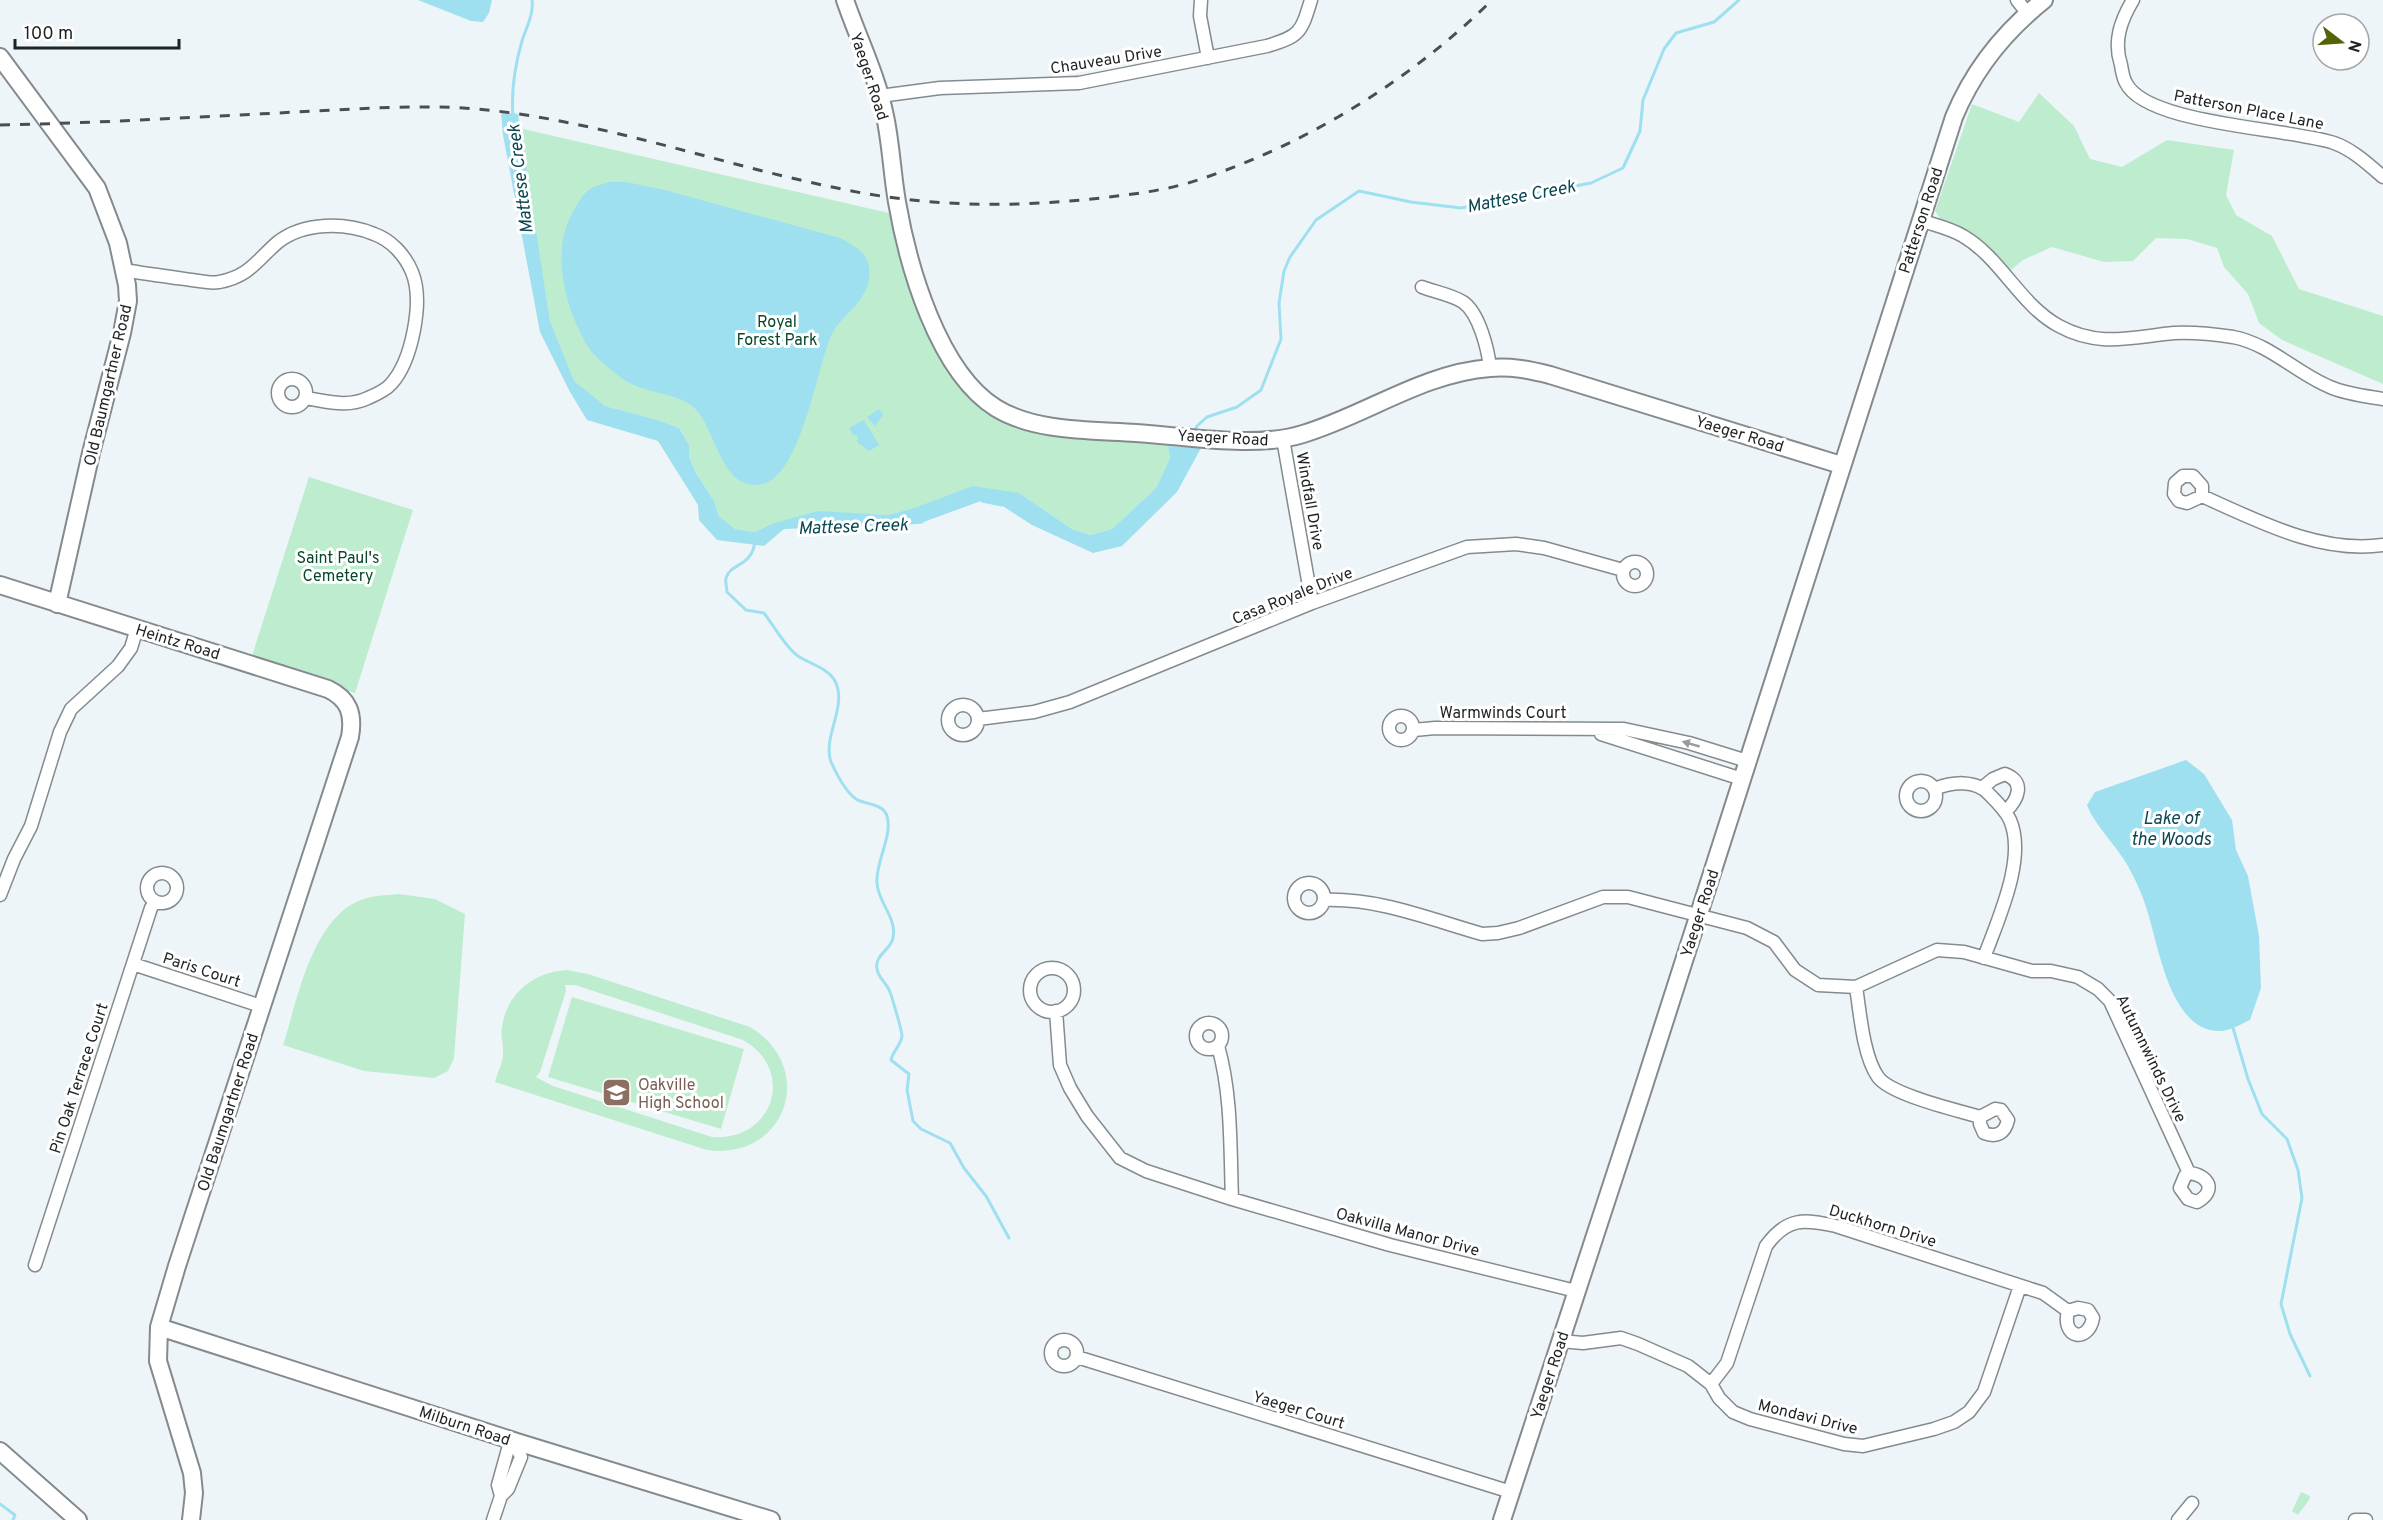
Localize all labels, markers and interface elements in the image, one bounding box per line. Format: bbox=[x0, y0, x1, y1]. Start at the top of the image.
scale bar bbox=[15, 12, 178, 50]
north arrow bbox=[2311, 12, 2371, 72]
text: 100 m bbox=[24, 23, 73, 46]
street label: Yaeger Road bbox=[844, 30, 892, 123]
text: N bbox=[2342, 37, 2365, 54]
street label: Chauveau Drive bbox=[1049, 42, 1164, 80]
street label: Patterson Place Lane bbox=[2172, 87, 2325, 135]
water label: Mattese Creek bbox=[503, 122, 540, 235]
street label: Patterson Road bbox=[1895, 165, 1948, 276]
water label: Mattese Creek bbox=[1465, 176, 1578, 219]
street label: Old Baumgartner Road bbox=[81, 303, 137, 468]
park label: Royal Forest Park bbox=[736, 313, 818, 351]
street label: Yaeger Road bbox=[1693, 412, 1786, 458]
street label: Yaeger Road bbox=[1177, 427, 1269, 451]
street label: Windfall Drive bbox=[1291, 451, 1328, 552]
water label: Mattese Creek bbox=[798, 514, 909, 541]
park label: Saint Paul's Cemetery bbox=[297, 549, 379, 587]
street label: Casa Royale Drive bbox=[1229, 564, 1356, 630]
street label: Heintz Road bbox=[133, 621, 222, 665]
street label: Warmwinds Court bbox=[1439, 704, 1567, 724]
one-way arrow bbox=[1682, 739, 1701, 749]
water label: Lake of the Woods bbox=[2131, 808, 2212, 852]
street label: Yaeger Road bbox=[1677, 867, 1725, 960]
street label: Paris Court bbox=[160, 949, 243, 993]
street label: Autumnwinds Drive bbox=[2111, 992, 2190, 1126]
street label: Pin Oak Terrace Court bbox=[46, 1001, 114, 1156]
street label: Old Baumgartner Road bbox=[194, 1031, 264, 1194]
place label: Oakville High School bbox=[638, 1076, 724, 1114]
school or university icon: Oakville High School bbox=[601, 1077, 633, 1109]
street label: Duckhorn Drive bbox=[1826, 1201, 1939, 1253]
street label: Oakvilla Manor Drive bbox=[1333, 1204, 1481, 1262]
street label: Yaeger Road bbox=[1527, 1329, 1575, 1422]
street label: Yaeger Court bbox=[1250, 1387, 1347, 1434]
street label: Mondavi Drive bbox=[1755, 1396, 1860, 1440]
street label: Milburn Road bbox=[416, 1403, 513, 1451]

